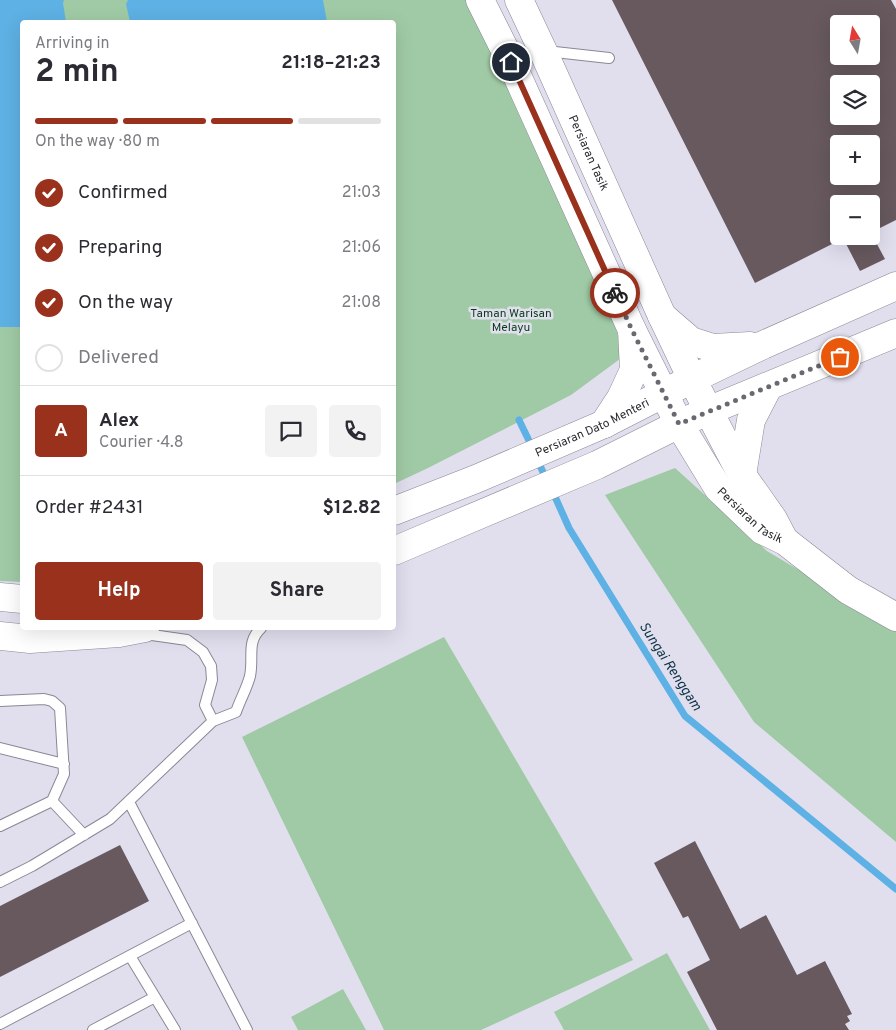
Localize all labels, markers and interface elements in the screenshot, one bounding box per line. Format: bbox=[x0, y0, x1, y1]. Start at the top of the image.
north arrow bbox=[830, 15, 880, 65]
map controls bbox=[830, 15, 880, 245]
text: Arriving in bbox=[35, 34, 110, 54]
pin bbox=[490, 41, 532, 83]
icon: home bbox=[497, 48, 525, 76]
text: 21:18–21:23 bbox=[281, 51, 381, 75]
text: 2 min bbox=[35, 53, 119, 93]
button: layers bbox=[830, 75, 880, 125]
street label: Persiaran Tasik bbox=[564, 113, 612, 194]
text: On the way · 80 m bbox=[35, 132, 160, 152]
button: + bbox=[830, 135, 880, 185]
icon: check bbox=[35, 179, 63, 207]
text: Confirmed bbox=[78, 181, 168, 205]
text: 21:03 bbox=[342, 183, 381, 203]
button: − bbox=[830, 195, 880, 245]
icon: check bbox=[35, 234, 63, 262]
text: Preparing bbox=[78, 236, 162, 260]
text: 21:06 bbox=[342, 238, 381, 258]
courier bbox=[590, 268, 640, 318]
icon: bike bbox=[601, 279, 629, 307]
icon: check bbox=[35, 289, 63, 317]
text: On the way bbox=[78, 291, 173, 315]
text: 21:08 bbox=[342, 293, 381, 313]
park label: Taman Warisan Melayu bbox=[470, 306, 552, 336]
pin bbox=[819, 336, 861, 378]
icon: bag bbox=[826, 343, 854, 371]
text: Delivered bbox=[78, 346, 159, 370]
street label: Persiaran Dato Menteri bbox=[533, 395, 652, 462]
button: chat bbox=[265, 405, 317, 457]
button: phone bbox=[329, 405, 381, 457]
text: Alex bbox=[99, 409, 139, 433]
text: A bbox=[54, 419, 68, 443]
text: Courier · 4.8 bbox=[99, 433, 183, 453]
street label: Persiaran Tasik bbox=[713, 484, 785, 548]
text: Order #2431 bbox=[35, 496, 144, 520]
text: $12.82 bbox=[323, 496, 381, 520]
button: Help bbox=[35, 562, 203, 620]
button: Share bbox=[213, 562, 381, 620]
water label: Sungai Renggam bbox=[635, 619, 705, 715]

